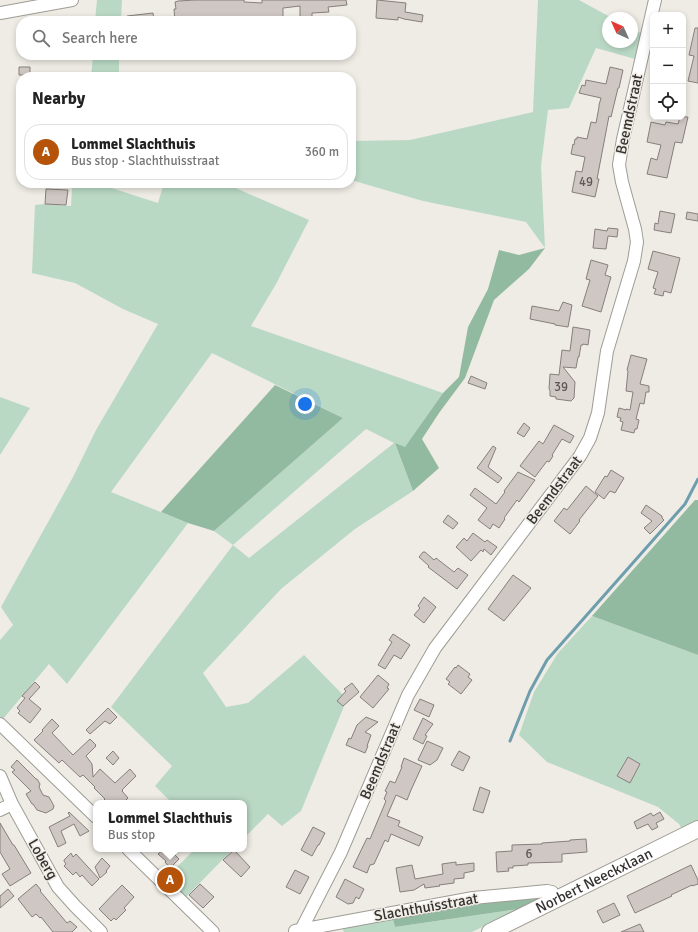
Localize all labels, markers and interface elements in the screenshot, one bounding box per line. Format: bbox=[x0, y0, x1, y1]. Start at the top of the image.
north arrow bbox=[602, 12, 638, 48]
map controls bbox=[650, 12, 686, 120]
button: + bbox=[650, 12, 686, 48]
search box bbox=[16, 16, 356, 60]
icon: search bbox=[30, 27, 52, 49]
text: Search here bbox=[62, 29, 138, 47]
button: − bbox=[650, 48, 686, 84]
street label: Beemdstraat bbox=[612, 72, 646, 156]
button: locate bbox=[650, 84, 686, 120]
text: Nearby bbox=[32, 88, 85, 109]
text: Lommel Slachthuis bbox=[71, 135, 195, 153]
text: A bbox=[42, 144, 50, 160]
text: 360 m bbox=[305, 144, 339, 160]
text: Bus stop · Slachthuisstraat bbox=[71, 153, 219, 169]
house number: 49 bbox=[579, 174, 593, 190]
house number: 39 bbox=[554, 379, 568, 395]
your location bbox=[295, 394, 315, 414]
street label: Beemdstraat bbox=[522, 452, 586, 528]
street label: Beemdstraat bbox=[356, 720, 404, 802]
popup bbox=[93, 800, 247, 852]
text: Lommel Slachthuis bbox=[108, 809, 232, 827]
text: Bus stop bbox=[108, 827, 155, 843]
street label: Loberg bbox=[24, 835, 62, 883]
street label: Norbert Neeckxlaan bbox=[533, 844, 655, 917]
house number: 6 bbox=[525, 846, 533, 862]
pin: A bbox=[157, 865, 183, 895]
street label: Slachthuisstraat bbox=[373, 889, 479, 925]

